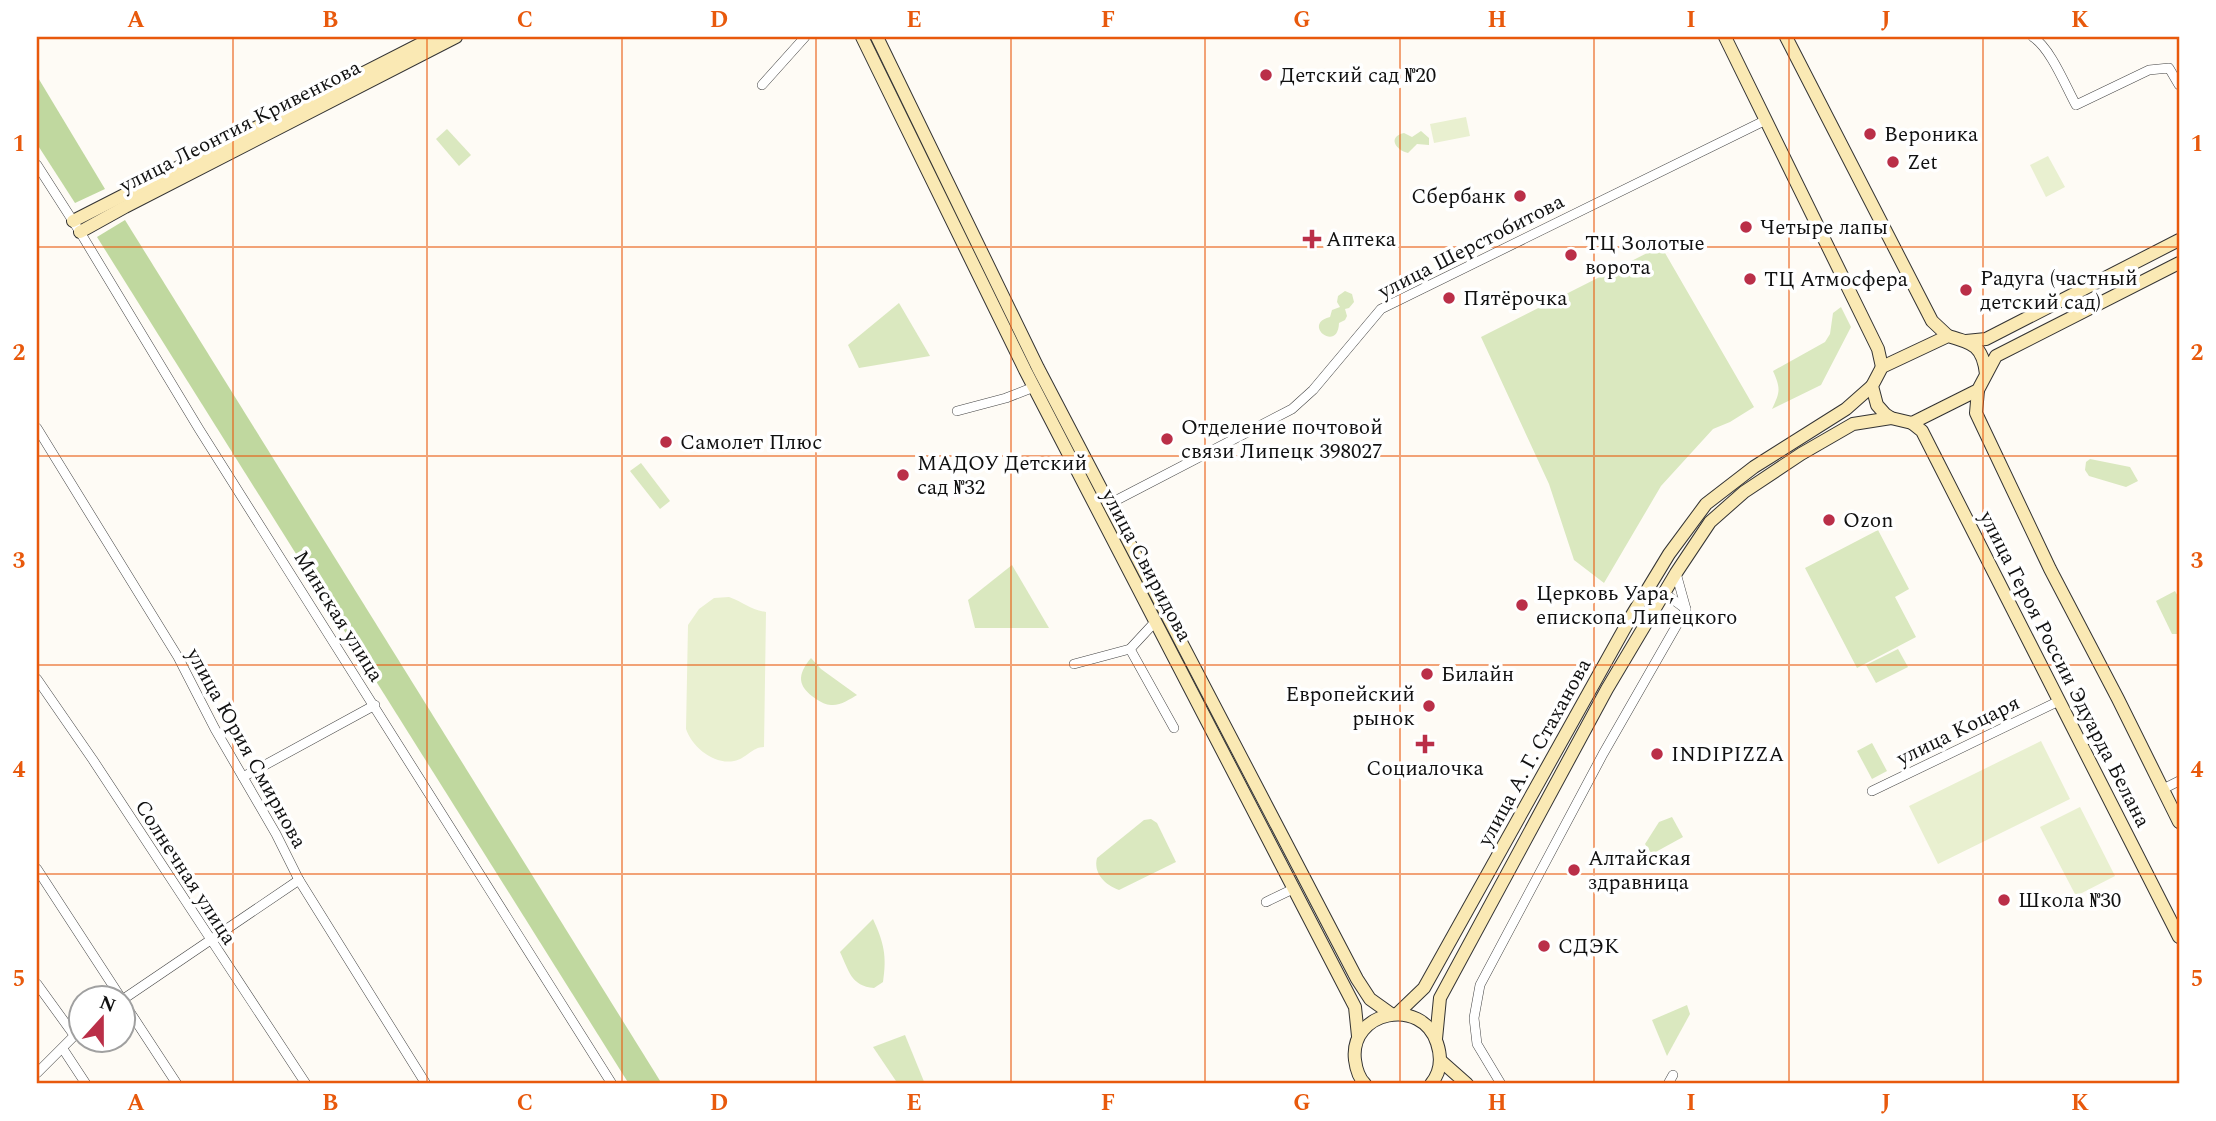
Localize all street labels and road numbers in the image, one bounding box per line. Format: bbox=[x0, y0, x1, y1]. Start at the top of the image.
street label: улица Леонтия Кривенкова bbox=[113, 52, 367, 202]
street label: улица Шерстобитова bbox=[1372, 186, 1571, 308]
street label: улица Свиридова bbox=[1092, 483, 1200, 648]
street label: улица Героя России Эдуарда Белана bbox=[1970, 505, 2159, 834]
street label: Минская улица bbox=[285, 544, 392, 689]
street label: улица Юрия Смирнова bbox=[177, 641, 315, 855]
street label: улица А. Г. Стаханова bbox=[1469, 652, 1600, 853]
street label: улица Коцаря bbox=[1890, 687, 2025, 775]
street label: Солнечная улица bbox=[126, 794, 245, 952]

